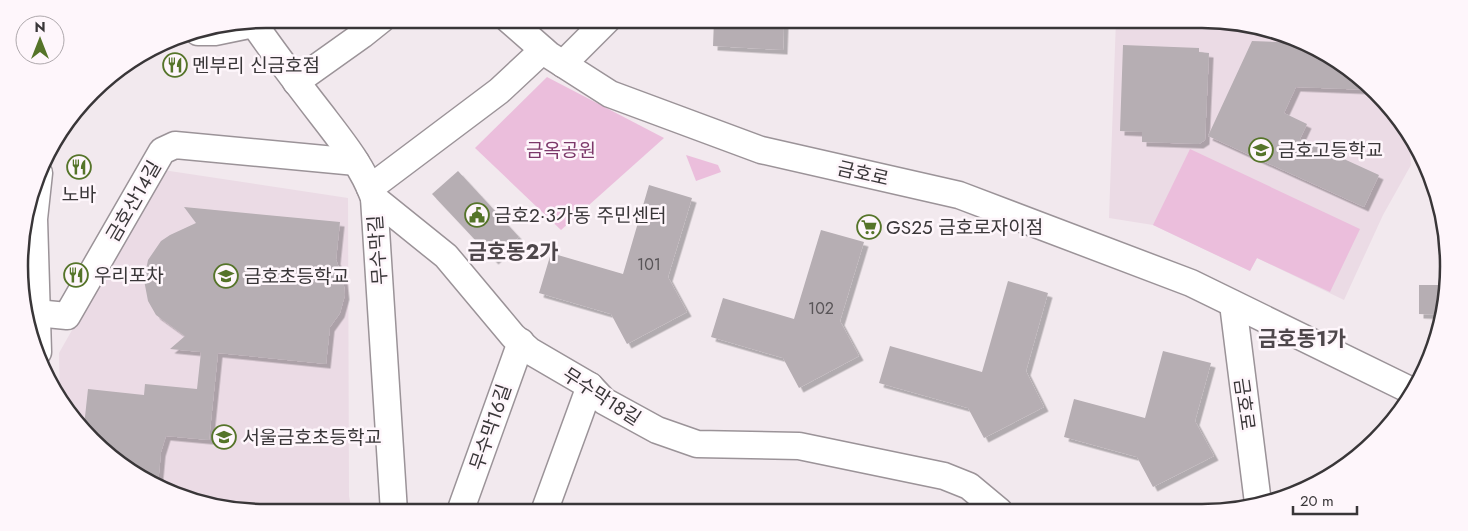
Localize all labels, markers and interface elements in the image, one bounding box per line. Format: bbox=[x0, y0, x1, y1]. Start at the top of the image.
north arrow bbox=[15, 15, 65, 65]
text: N bbox=[34, 17, 46, 37]
restaurant icon: 멘부리 신금호점 bbox=[162, 52, 188, 78]
place label: 멘부리 신금호점 bbox=[192, 52, 320, 79]
park label: 금옥공원 bbox=[526, 137, 596, 164]
school or university icon: 금호고등학교 bbox=[1248, 137, 1274, 163]
place label: 금호고등학교 bbox=[1278, 137, 1383, 164]
restaurant icon: 노바 bbox=[66, 154, 92, 180]
street label: 금호로 bbox=[834, 154, 891, 193]
street label: 금호산14길 bbox=[99, 156, 168, 247]
place label: 노바 bbox=[62, 181, 96, 208]
public building icon: 금호2·3가동 주민센터 bbox=[464, 202, 490, 228]
place label: 금호2·3가동 주민센터 bbox=[494, 202, 666, 229]
street label: 무수막길 bbox=[362, 214, 393, 286]
supermarket icon: GS25 금호로자이점 bbox=[856, 214, 882, 240]
place label: GS25 금호로자이점 bbox=[886, 214, 1043, 241]
district label: 금호동2가 bbox=[467, 237, 559, 267]
house number: 101 bbox=[637, 253, 661, 276]
restaurant icon: 우리포차 bbox=[63, 262, 89, 288]
place label: 우리포차 bbox=[94, 262, 164, 289]
school or university icon: 금호초등학교 bbox=[213, 263, 239, 289]
place label: 금호초등학교 bbox=[244, 263, 349, 290]
house number: 102 bbox=[808, 297, 834, 320]
district label: 금호동1가 bbox=[1258, 324, 1346, 354]
street label: 무수막18길 bbox=[557, 361, 646, 432]
street label: 금호로 bbox=[1227, 376, 1262, 432]
street label: 무수막16길 bbox=[463, 380, 518, 474]
school or university icon: 서울금호초등학교 bbox=[211, 424, 237, 450]
place label: 서울금호초등학교 bbox=[242, 424, 382, 451]
scale bar bbox=[1293, 484, 1357, 516]
text: 20 m bbox=[1300, 490, 1334, 512]

